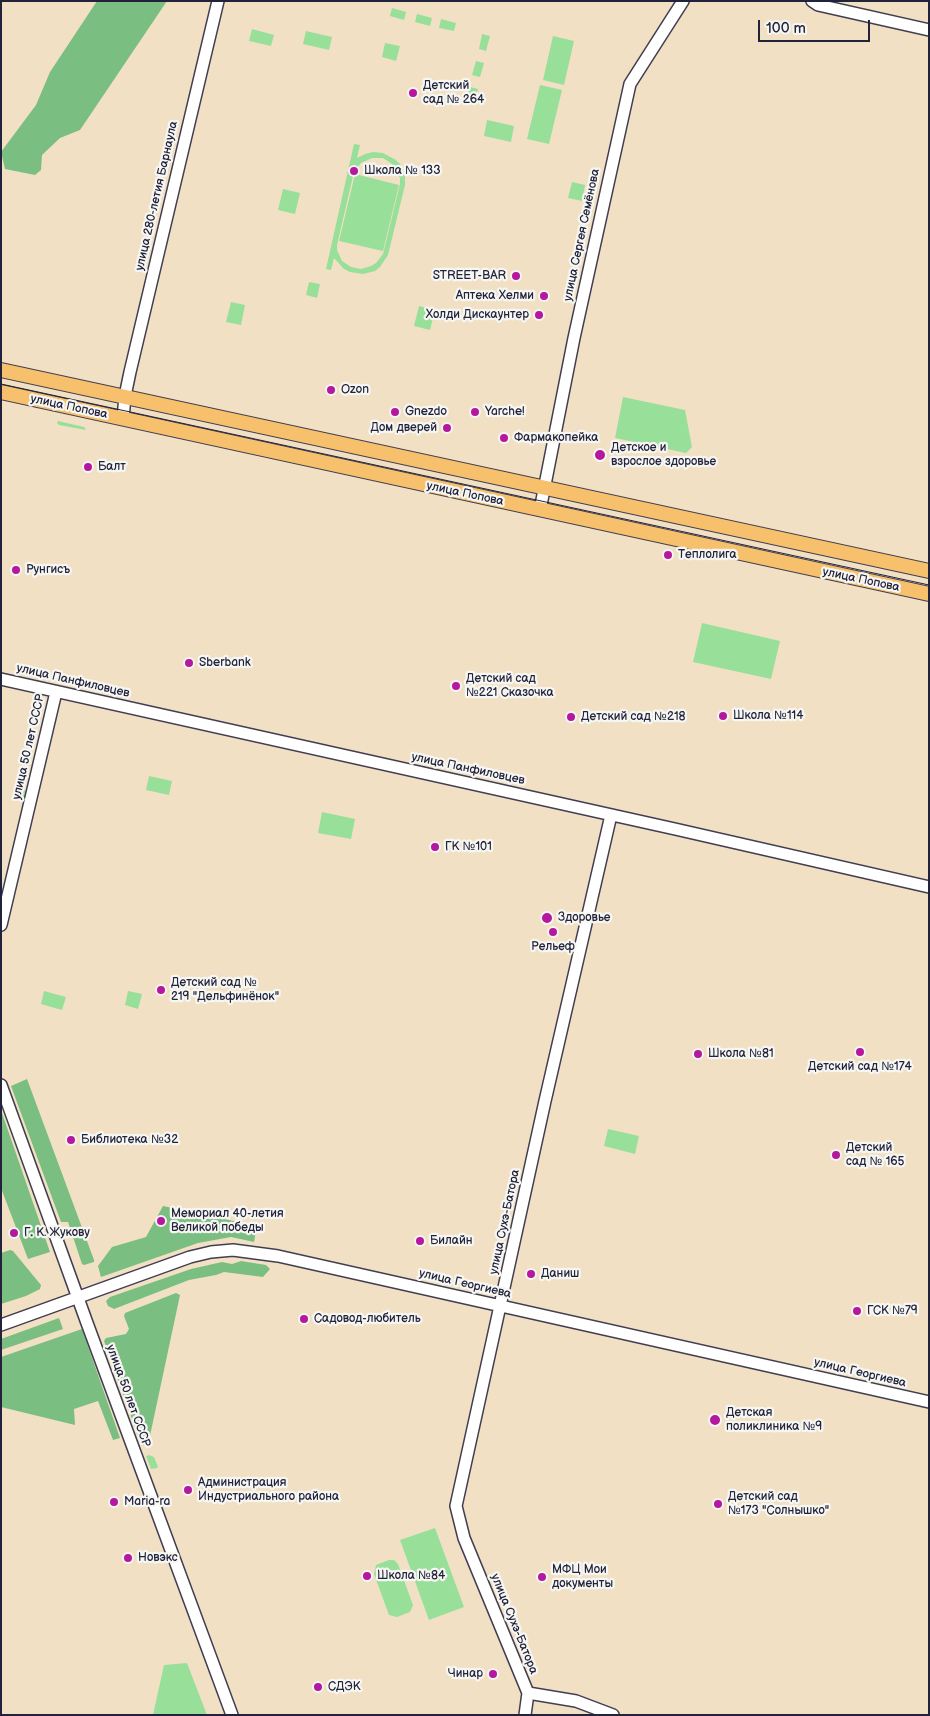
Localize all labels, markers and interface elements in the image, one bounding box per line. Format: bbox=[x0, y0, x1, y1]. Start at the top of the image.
scale bar bbox=[760, 10, 872, 42]
text: 100 m bbox=[766, 19, 806, 38]
place label: Детский сад № 264 bbox=[423, 79, 484, 107]
marker: Детский сад № 264 bbox=[407, 87, 419, 99]
street label: улица 280-летия Барнаула bbox=[133, 120, 181, 272]
place label: Школа № 133 bbox=[364, 164, 441, 178]
marker: Школа № 133 bbox=[348, 165, 360, 177]
street label: улица Сергея Семёнова bbox=[561, 167, 603, 303]
place label: STREET-BAR bbox=[433, 269, 506, 283]
marker: STREET-BAR bbox=[510, 270, 522, 282]
place label: Аптека Хелми bbox=[456, 289, 534, 303]
marker: Аптека Хелми bbox=[538, 290, 550, 302]
place label: Холди Дискаунтер bbox=[426, 308, 529, 322]
marker: Холди Дискаунтер bbox=[533, 309, 545, 321]
place label: Ozon bbox=[341, 383, 369, 397]
marker: Ozon bbox=[325, 384, 337, 396]
street label: улица Попова bbox=[29, 392, 109, 422]
place label: Gnezdo bbox=[405, 405, 447, 419]
place label: Yarche! bbox=[485, 405, 525, 419]
marker: Gnezdo bbox=[389, 406, 401, 418]
marker: Yarche! bbox=[469, 406, 481, 418]
place label: Дом дверей bbox=[371, 421, 437, 435]
marker: Дом дверей bbox=[441, 422, 453, 434]
place label: Фармакопейка bbox=[514, 431, 598, 445]
marker: Фармакопейка bbox=[498, 432, 510, 444]
place label: Детское и взрослое здоровье bbox=[611, 441, 716, 469]
marker: Детское и взрослое здоровье bbox=[593, 448, 607, 462]
place label: Балт bbox=[98, 460, 126, 474]
marker: Балт bbox=[82, 461, 94, 473]
street label: улица Попова bbox=[425, 479, 505, 509]
place label: Теплолига bbox=[678, 548, 737, 562]
marker: Теплолига bbox=[662, 549, 674, 561]
place label: Рунгисъ bbox=[26, 563, 70, 577]
marker: Рунгисъ bbox=[10, 564, 22, 576]
street label: улица Попова bbox=[821, 565, 901, 595]
place label: Sberbank bbox=[199, 656, 251, 670]
marker: Sberbank bbox=[183, 657, 195, 669]
street label: улица Панфиловцев bbox=[15, 661, 131, 701]
place label: Детский сад №221 Сказочка bbox=[466, 672, 554, 700]
marker: Детский сад №221 Сказочка bbox=[450, 680, 462, 692]
street label: улица 50 лет СССР bbox=[10, 693, 48, 801]
place label: Школа №114 bbox=[733, 709, 804, 723]
place label: Детский сад №218 bbox=[581, 710, 686, 724]
marker: Школа №114 bbox=[717, 710, 729, 722]
marker: Детский сад №218 bbox=[565, 711, 577, 723]
street label: улица Панфиловцев bbox=[410, 750, 526, 788]
place label: ГК №101 bbox=[445, 840, 492, 854]
marker: ГК №101 bbox=[429, 841, 441, 853]
marker: Здоровье bbox=[540, 911, 554, 925]
place label: Здоровье bbox=[558, 911, 611, 925]
marker: Рельеф bbox=[547, 926, 559, 938]
place label: Рельеф bbox=[531, 940, 575, 954]
place label: Детский сад № 219 "Дельфинёнок" bbox=[171, 976, 279, 1004]
marker: Детский сад № 219 "Дельфинёнок" bbox=[155, 984, 167, 996]
marker: Детский сад №174 bbox=[854, 1046, 866, 1058]
place label: Школа №81 bbox=[708, 1047, 774, 1061]
marker: Школа №81 bbox=[692, 1048, 704, 1060]
place label: Детский сад №174 bbox=[808, 1060, 912, 1074]
place label: Библиотека №32 bbox=[81, 1133, 178, 1147]
marker: Библиотека №32 bbox=[65, 1134, 77, 1146]
place label: Детский сад № 165 bbox=[846, 1141, 904, 1169]
marker: Детский сад № 165 bbox=[830, 1149, 842, 1161]
street label: улица Сухэ-Батора bbox=[487, 1168, 523, 1276]
place label: Мемориал 40-летия Великой победы bbox=[171, 1207, 284, 1235]
marker: Мемориал 40-летия Великой победы bbox=[155, 1215, 167, 1227]
place label: Г. К. Жукову bbox=[24, 1226, 90, 1240]
marker: Г. К. Жукову bbox=[8, 1227, 20, 1239]
place label: Билайн bbox=[430, 1234, 473, 1248]
marker: Билайн bbox=[414, 1235, 426, 1247]
street label: улица Георгиева bbox=[417, 1266, 513, 1302]
place label: Даниш bbox=[541, 1267, 579, 1281]
marker: Даниш bbox=[525, 1268, 537, 1280]
place label: ГСК №79 bbox=[867, 1304, 918, 1318]
marker: ГСК №79 bbox=[851, 1305, 863, 1317]
place label: Садовод-любитель bbox=[314, 1312, 421, 1326]
marker: Садовод-любитель bbox=[298, 1313, 310, 1325]
street label: улица 50 лет СССР bbox=[103, 1343, 153, 1449]
street label: улица Георгиева bbox=[812, 1355, 908, 1391]
place label: Детская поликлиника №9 bbox=[726, 1406, 822, 1434]
marker: Детская поликлиника №9 bbox=[708, 1413, 722, 1427]
place label: Администрация Индустриального района bbox=[198, 1476, 339, 1504]
marker: Администрация Индустриального района bbox=[182, 1484, 194, 1496]
place label: Детский сад №173 "Солнышко" bbox=[728, 1490, 829, 1518]
place label: Maria-ra bbox=[124, 1495, 170, 1509]
marker: Maria-ra bbox=[108, 1496, 120, 1508]
marker: Детский сад №173 "Солнышко" bbox=[712, 1498, 724, 1510]
place label: Новэкс bbox=[138, 1551, 178, 1565]
marker: Новэкс bbox=[122, 1552, 134, 1564]
place label: МФЦ Мои документы bbox=[552, 1563, 613, 1591]
place label: Школа №84 bbox=[377, 1569, 445, 1583]
marker: Школа №84 bbox=[361, 1570, 373, 1582]
marker: МФЦ Мои документы bbox=[536, 1571, 548, 1583]
street label: улица Сухэ-Батора bbox=[487, 1572, 541, 1676]
place label: Чинар bbox=[448, 1667, 483, 1681]
marker: Чинар bbox=[487, 1668, 499, 1680]
place label: СДЭК bbox=[328, 1680, 360, 1694]
marker: СДЭК bbox=[312, 1681, 324, 1693]

